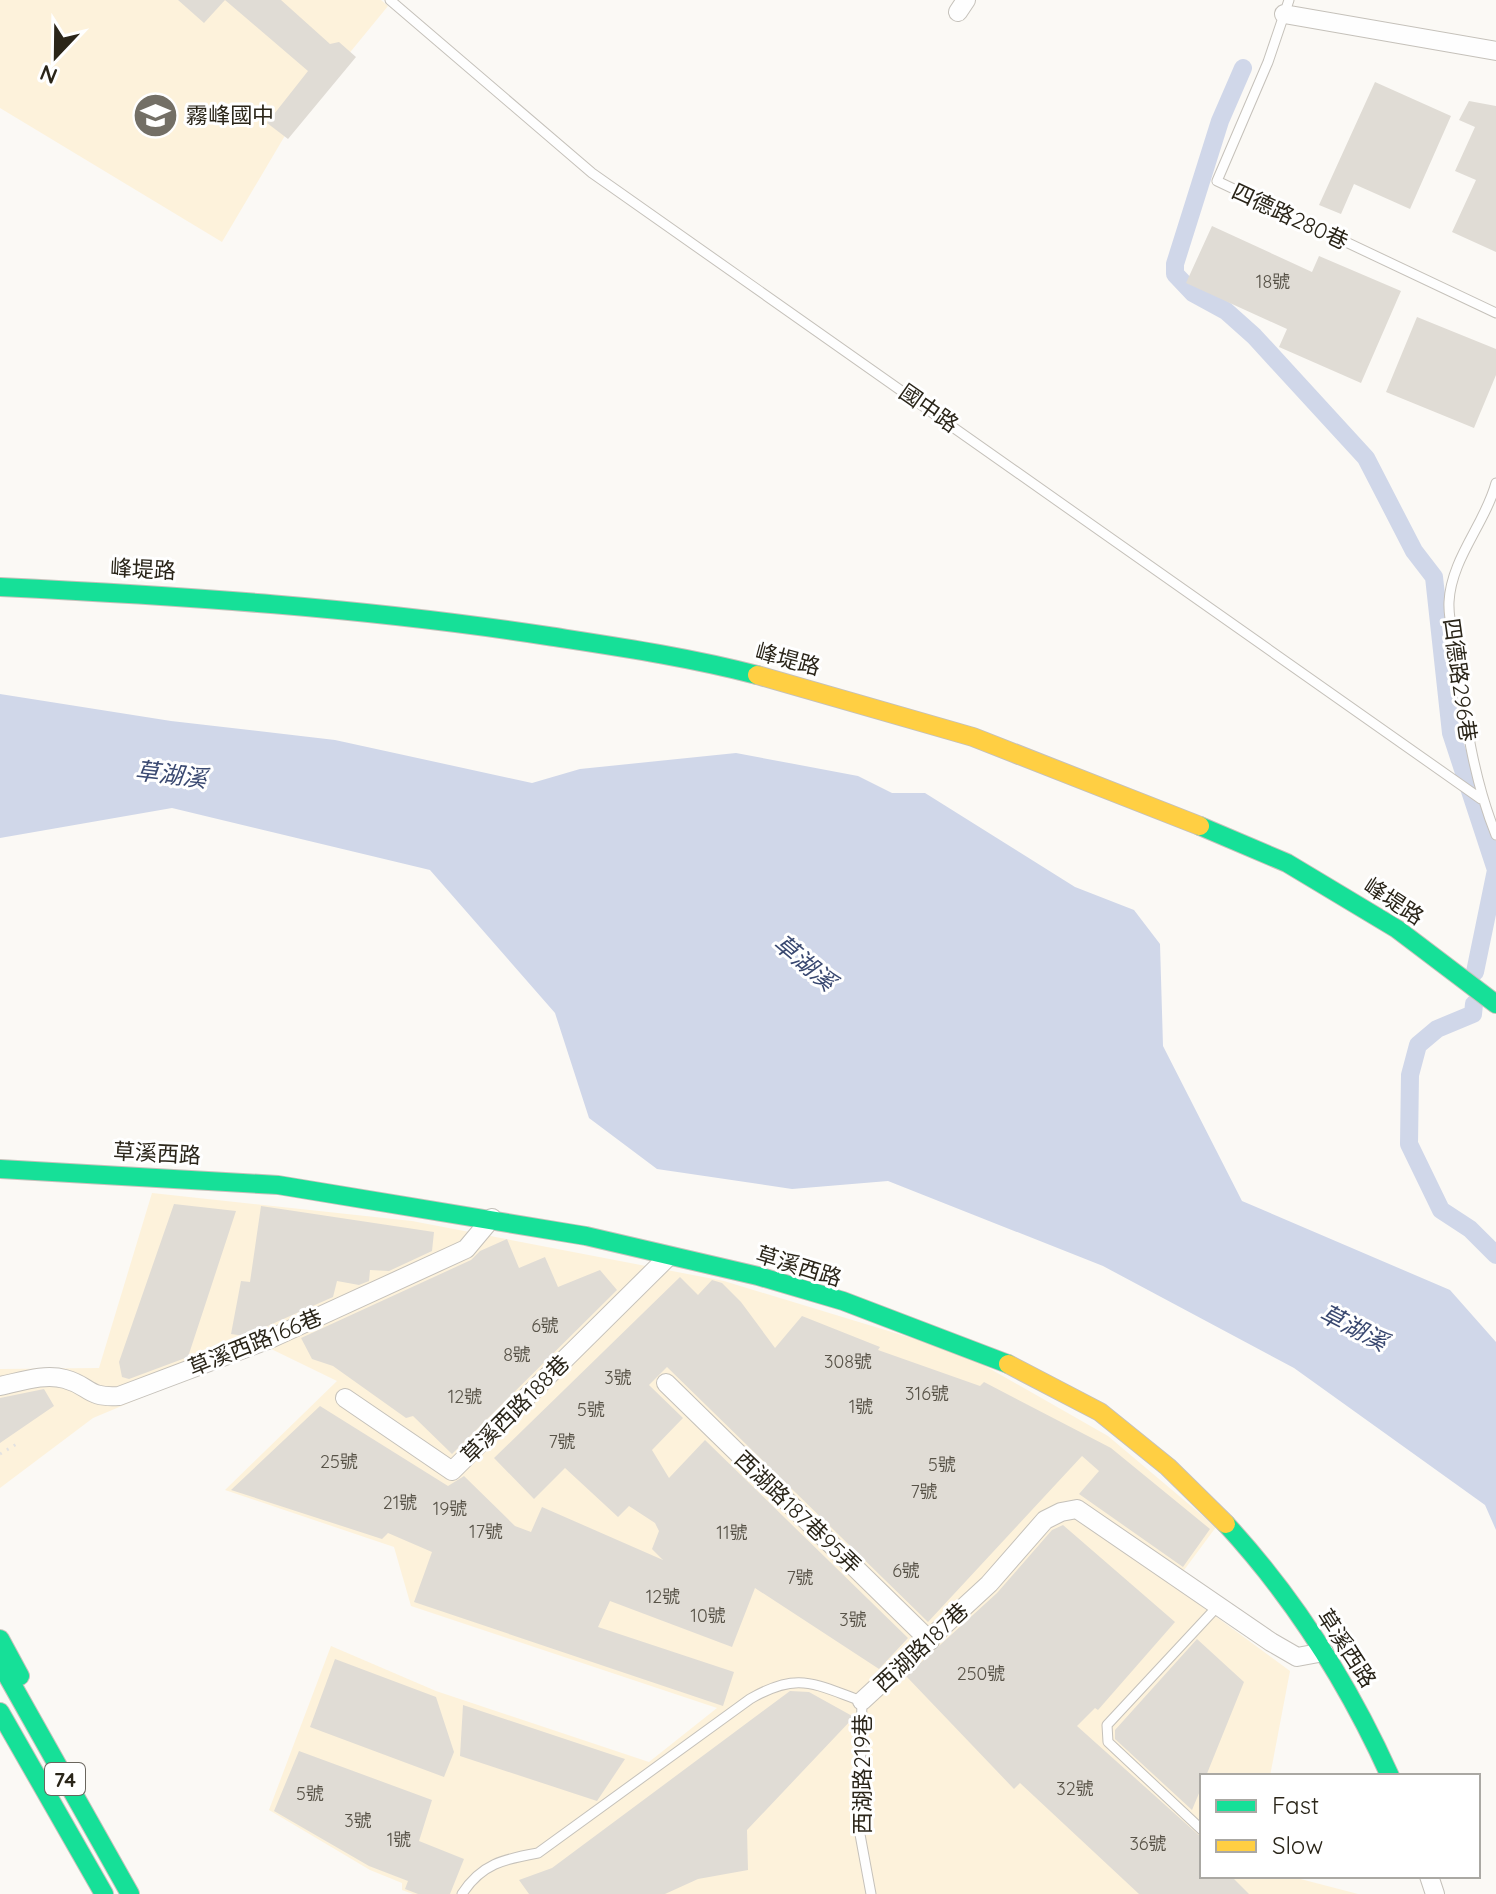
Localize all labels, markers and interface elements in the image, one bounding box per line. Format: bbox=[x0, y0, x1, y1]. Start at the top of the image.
north arrow bbox=[16, 16, 96, 96]
text: N bbox=[36, 59, 61, 91]
school or university icon: 霧峰國中 bbox=[131, 91, 179, 139]
place label: 霧峰國中 bbox=[186, 101, 274, 129]
street label: 四德路280巷 bbox=[1227, 177, 1353, 255]
house number: 18號 bbox=[1256, 270, 1290, 293]
street label: 國中路 bbox=[894, 378, 964, 438]
street label: 峰堤路 bbox=[109, 553, 177, 585]
street label: 四德路296巷 bbox=[1437, 617, 1483, 743]
street label: 峰堤路 bbox=[752, 637, 824, 681]
water label: 草湖溪 bbox=[133, 755, 212, 794]
street label: 峰堤路 bbox=[1359, 871, 1429, 931]
water label: 草湖溪 bbox=[768, 927, 845, 999]
street label: 草溪西路 bbox=[112, 1137, 202, 1169]
street label: 草溪西路 bbox=[753, 1240, 845, 1292]
water label: 草湖溪 bbox=[1315, 1297, 1396, 1358]
street label: 草溪西路166巷 bbox=[184, 1302, 326, 1382]
house number: 6號 bbox=[531, 1314, 559, 1337]
house number: 8號 bbox=[503, 1343, 531, 1366]
street label: 草溪西路188巷 bbox=[455, 1349, 575, 1469]
house number: 308號 bbox=[824, 1350, 872, 1373]
house number: 3號 bbox=[604, 1366, 632, 1389]
house number: 316號 bbox=[905, 1382, 949, 1405]
house number: 12號 bbox=[448, 1385, 482, 1408]
house number: 1號 bbox=[849, 1395, 873, 1418]
house number: 5號 bbox=[577, 1398, 605, 1421]
house number: 7號 bbox=[548, 1430, 576, 1453]
street label: 西湖路187巷95弄 bbox=[729, 1445, 867, 1579]
house number: 25號 bbox=[320, 1450, 358, 1473]
house number: 5號 bbox=[928, 1453, 956, 1476]
house number: 7號 bbox=[910, 1480, 938, 1503]
house number: 21號 bbox=[383, 1491, 417, 1514]
house number: 19號 bbox=[433, 1497, 467, 1520]
house number: 17號 bbox=[469, 1520, 503, 1543]
house number: 11號 bbox=[716, 1521, 748, 1544]
house number: 6號 bbox=[892, 1559, 920, 1582]
house number: 7號 bbox=[786, 1566, 814, 1589]
house number: 12號 bbox=[646, 1585, 680, 1608]
street label: 西湖路187巷 bbox=[868, 1596, 974, 1698]
street label: 草溪西路 bbox=[1311, 1603, 1383, 1693]
house number: 10號 bbox=[690, 1604, 726, 1627]
house number: 3號 bbox=[839, 1608, 867, 1631]
house number: 250號 bbox=[957, 1662, 1005, 1685]
street label: 西湖路219巷 bbox=[848, 1714, 876, 1834]
road number: 74 bbox=[45, 1763, 85, 1795]
legend bbox=[1200, 1774, 1480, 1878]
house number: 32號 bbox=[1056, 1777, 1094, 1800]
house number: 5號 bbox=[296, 1782, 324, 1805]
text: Fast bbox=[1272, 1790, 1319, 1820]
house number: 3號 bbox=[344, 1809, 372, 1832]
house number: 1號 bbox=[387, 1828, 411, 1851]
text: Slow bbox=[1272, 1830, 1323, 1860]
house number: 36號 bbox=[1129, 1832, 1167, 1855]

